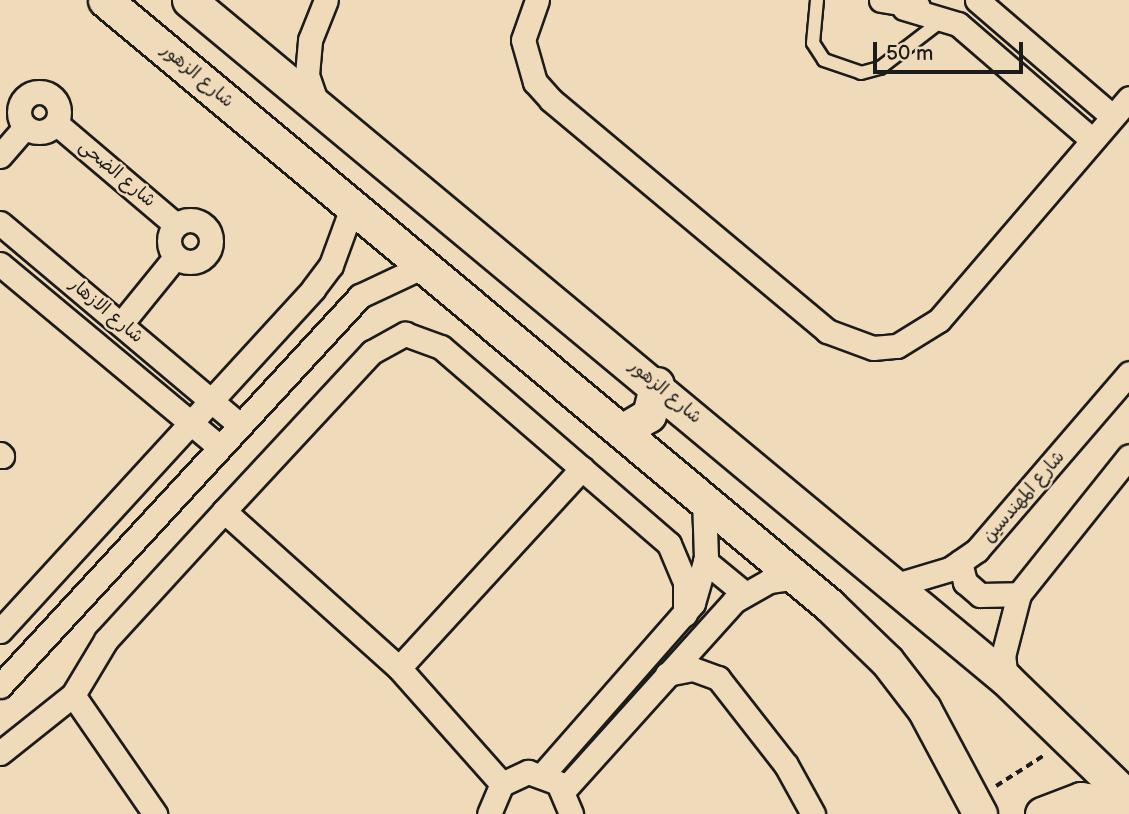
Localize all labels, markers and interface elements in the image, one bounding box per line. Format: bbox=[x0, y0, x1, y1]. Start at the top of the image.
scale bar bbox=[877, 28, 1028, 72]
street label: شارع الزهور bbox=[156, 39, 238, 113]
text: 50 m bbox=[886, 41, 933, 66]
street label: شارع الضحى bbox=[74, 136, 160, 212]
street label: شارع الازهار bbox=[65, 274, 147, 348]
street label: شارع الزهور bbox=[624, 355, 706, 429]
street label: شارع المهندسين bbox=[978, 447, 1070, 547]

